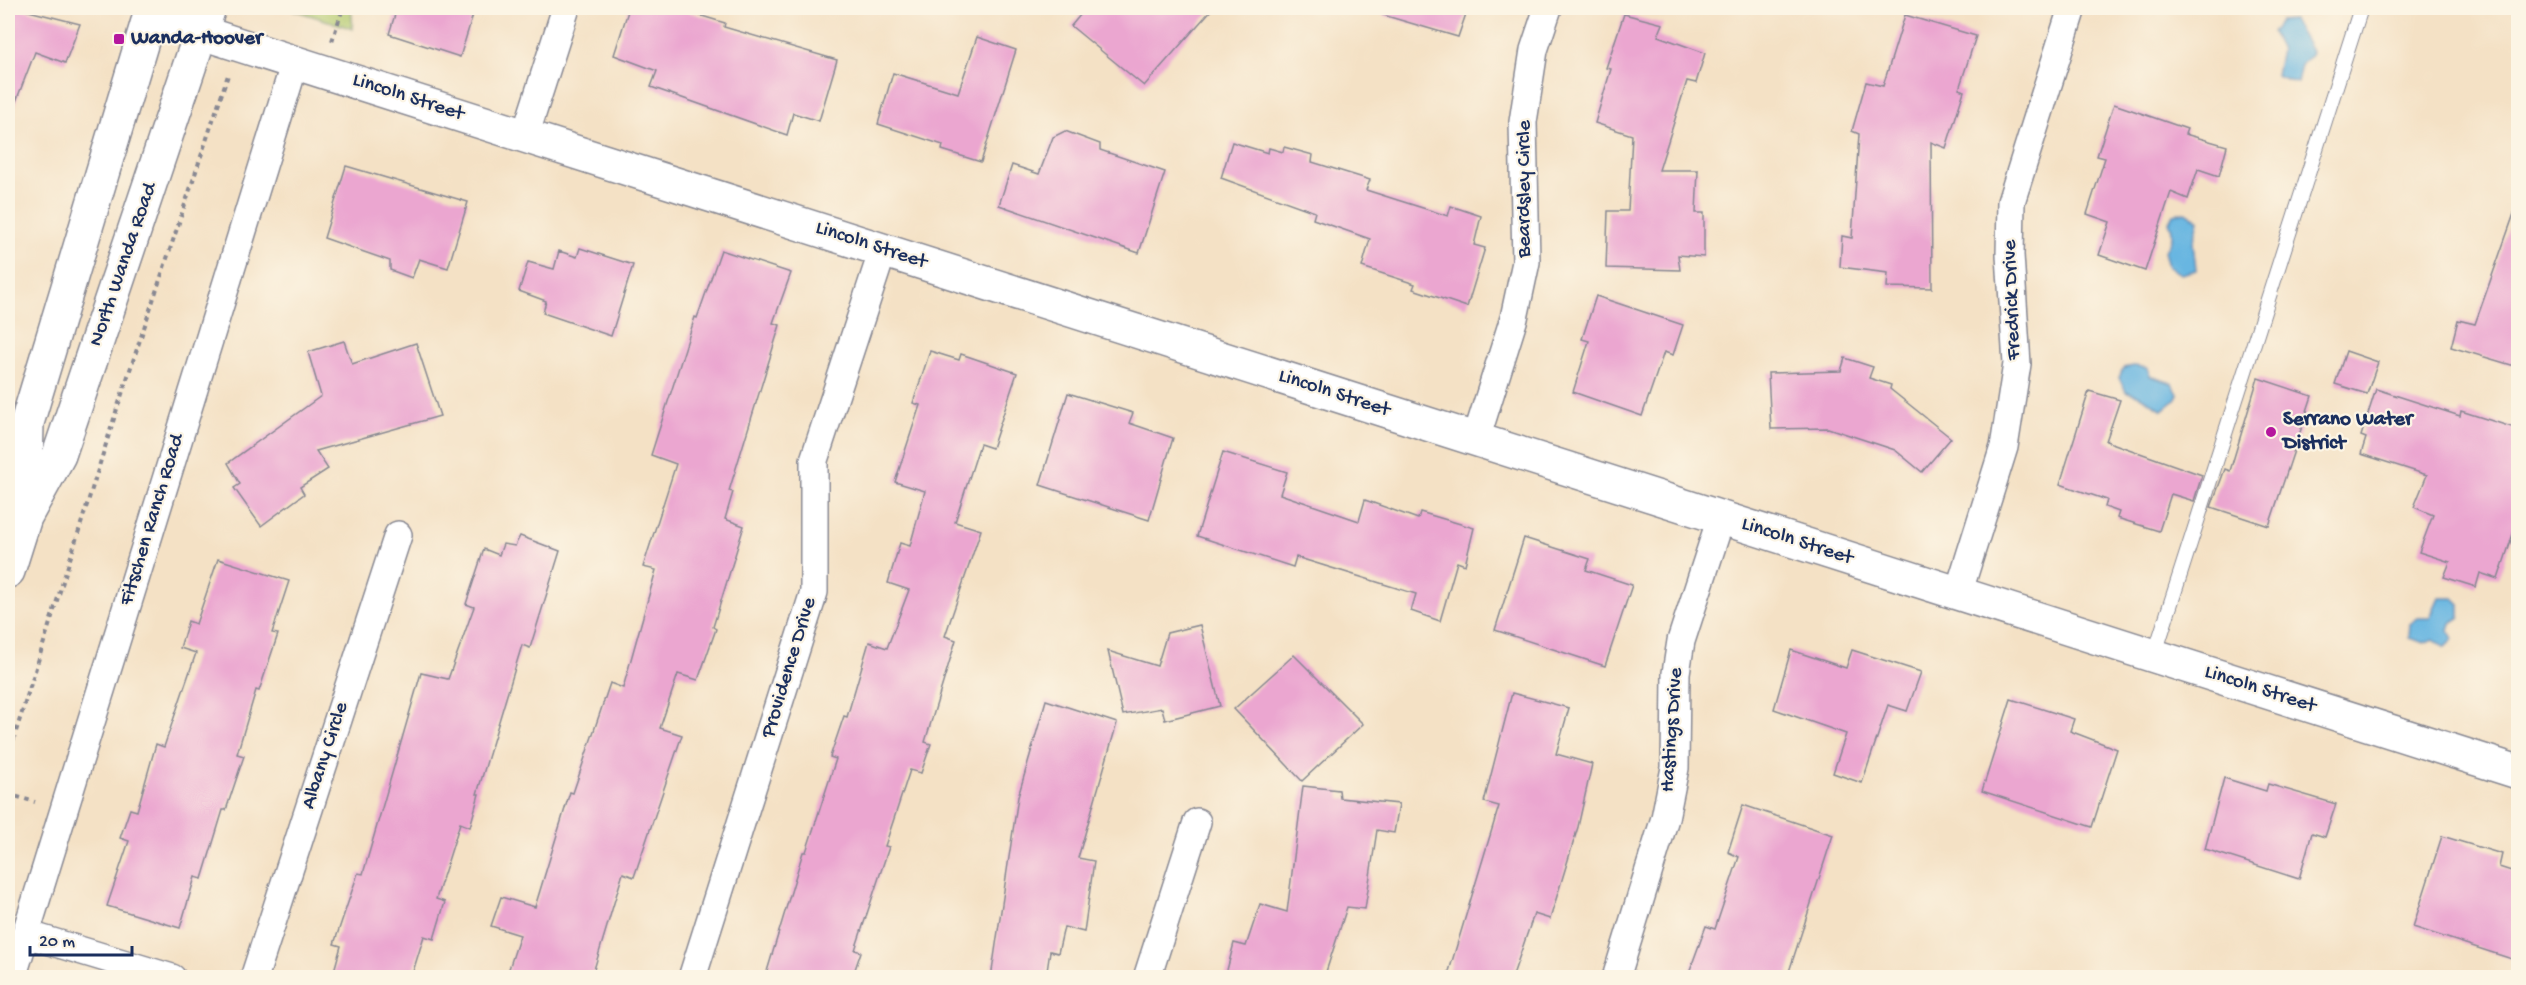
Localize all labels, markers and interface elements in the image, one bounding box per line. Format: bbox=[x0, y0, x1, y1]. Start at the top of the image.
place label: Wanda-Hoover bbox=[130, 27, 265, 52]
marker: Wanda-Hoover bbox=[112, 32, 126, 46]
street label: Lincoln Street bbox=[349, 68, 469, 129]
street label: Beardsley Circle bbox=[1513, 119, 1538, 259]
street label: North Wanda Road bbox=[84, 178, 164, 350]
street label: Lincoln Street bbox=[812, 216, 932, 277]
street label: Fredrick Drive bbox=[1998, 238, 2028, 362]
street label: Lincoln Street bbox=[1275, 364, 1395, 425]
place label: Serrano Water District bbox=[2281, 408, 2415, 457]
marker: Serrano Water District bbox=[2264, 425, 2278, 439]
street label: Fitschen Ranch Road bbox=[115, 430, 191, 610]
street label: Lincoln Street bbox=[1738, 512, 1858, 573]
street label: Providence Drive bbox=[756, 594, 824, 742]
street label: Lincoln Street bbox=[2201, 660, 2321, 721]
street label: Hastings Drive bbox=[1656, 666, 1690, 793]
street label: Albany Circle bbox=[297, 698, 355, 813]
scale bar bbox=[30, 919, 132, 957]
text: 20 m bbox=[39, 932, 75, 953]

